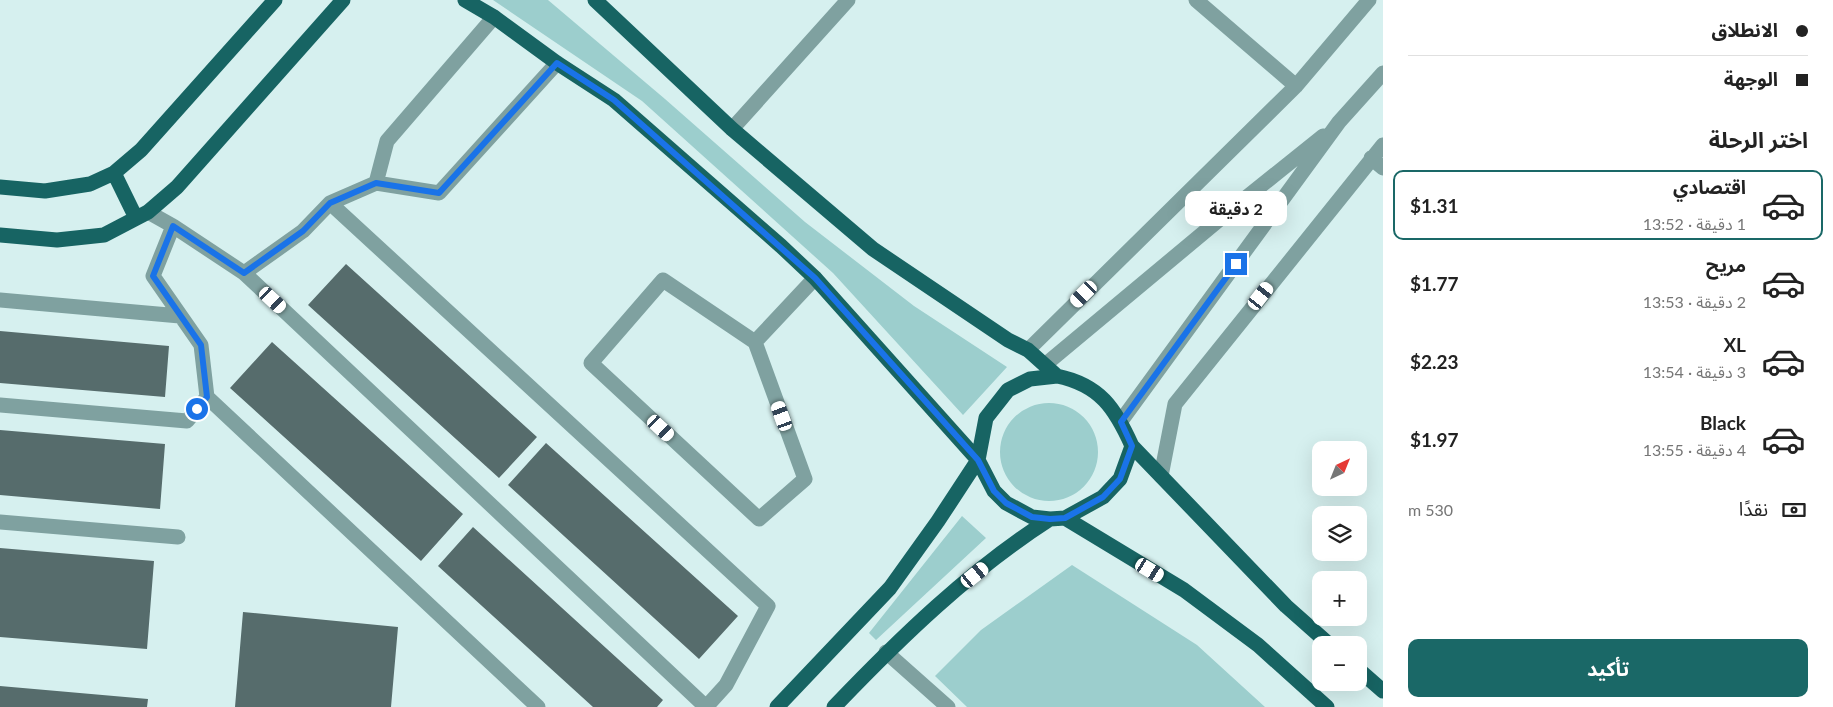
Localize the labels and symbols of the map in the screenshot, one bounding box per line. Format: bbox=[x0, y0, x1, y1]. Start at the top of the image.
callout: 2 دقيقة bbox=[1185, 192, 1287, 226]
route end bbox=[1225, 253, 1247, 275]
car bbox=[1068, 278, 1099, 310]
car bbox=[1245, 280, 1276, 312]
car bbox=[256, 284, 289, 316]
route start bbox=[186, 398, 208, 420]
car bbox=[769, 399, 794, 433]
car bbox=[644, 412, 677, 444]
north arrow bbox=[1312, 441, 1368, 496]
car bbox=[1133, 556, 1166, 584]
car bbox=[958, 560, 991, 590]

